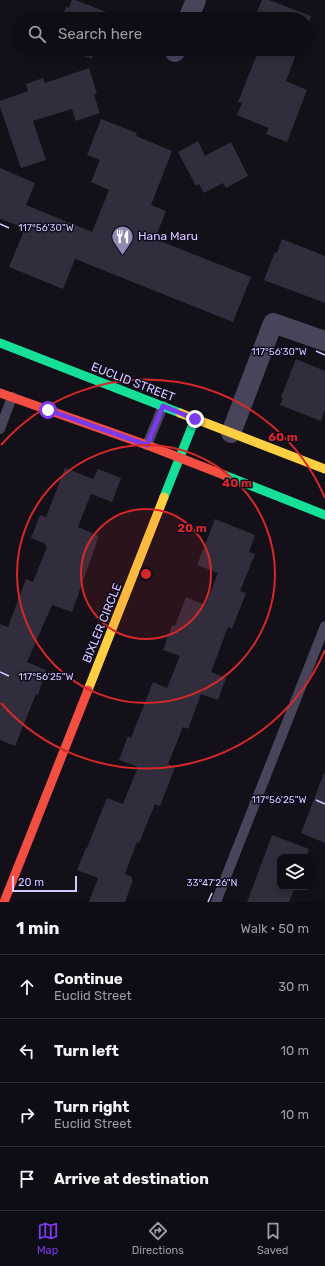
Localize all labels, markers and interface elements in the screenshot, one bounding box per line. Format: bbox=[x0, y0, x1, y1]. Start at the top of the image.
search box bbox=[12, 12, 313, 56]
icon: search bbox=[26, 23, 48, 45]
text: Search here bbox=[58, 25, 142, 43]
text: 117°56'30"W bbox=[18, 222, 74, 234]
restaurant icon: Hana Maru bbox=[110, 223, 136, 256]
place label: Hana Maru bbox=[138, 229, 198, 243]
text: 117°56'30"W bbox=[251, 346, 307, 358]
street label: EUCLID STREET bbox=[89, 360, 177, 404]
route start bbox=[39, 401, 57, 419]
route end bbox=[186, 410, 204, 428]
text: 60 m bbox=[268, 430, 298, 444]
text: 40 m bbox=[222, 476, 252, 490]
text: 20 m bbox=[177, 521, 207, 535]
centre of rings bbox=[139, 567, 153, 581]
street label: BIXLER CIRCLE bbox=[80, 581, 124, 665]
text: 117°56'25"W bbox=[19, 671, 73, 683]
text: 117°56'25"W bbox=[252, 794, 306, 806]
map controls bbox=[277, 854, 313, 890]
button: layers bbox=[277, 854, 313, 890]
scale bar bbox=[12, 874, 77, 893]
text: 20 m bbox=[18, 876, 44, 889]
text: 33°47'26"N bbox=[186, 877, 238, 889]
text: 1 min bbox=[16, 918, 59, 938]
text: Walk · 50 m bbox=[241, 921, 309, 936]
text: Continue bbox=[54, 970, 123, 988]
icon: ahead bbox=[16, 976, 38, 998]
text: 30 m bbox=[278, 979, 309, 994]
text: Euclid Street bbox=[54, 988, 132, 1003]
icon: left bbox=[16, 1040, 38, 1062]
text: Turn left bbox=[54, 1042, 119, 1060]
text: 10 m bbox=[280, 1043, 309, 1058]
text: Turn right bbox=[54, 1098, 129, 1116]
icon: right bbox=[16, 1104, 38, 1126]
text: 10 m bbox=[280, 1107, 309, 1122]
text: Euclid Street bbox=[54, 1116, 132, 1131]
icon: arrive bbox=[16, 1168, 38, 1190]
text: Arrive at destination bbox=[54, 1170, 209, 1188]
tab: Map bbox=[37, 1220, 59, 1257]
tab: Directions bbox=[132, 1220, 184, 1257]
tab: Saved bbox=[257, 1220, 288, 1257]

